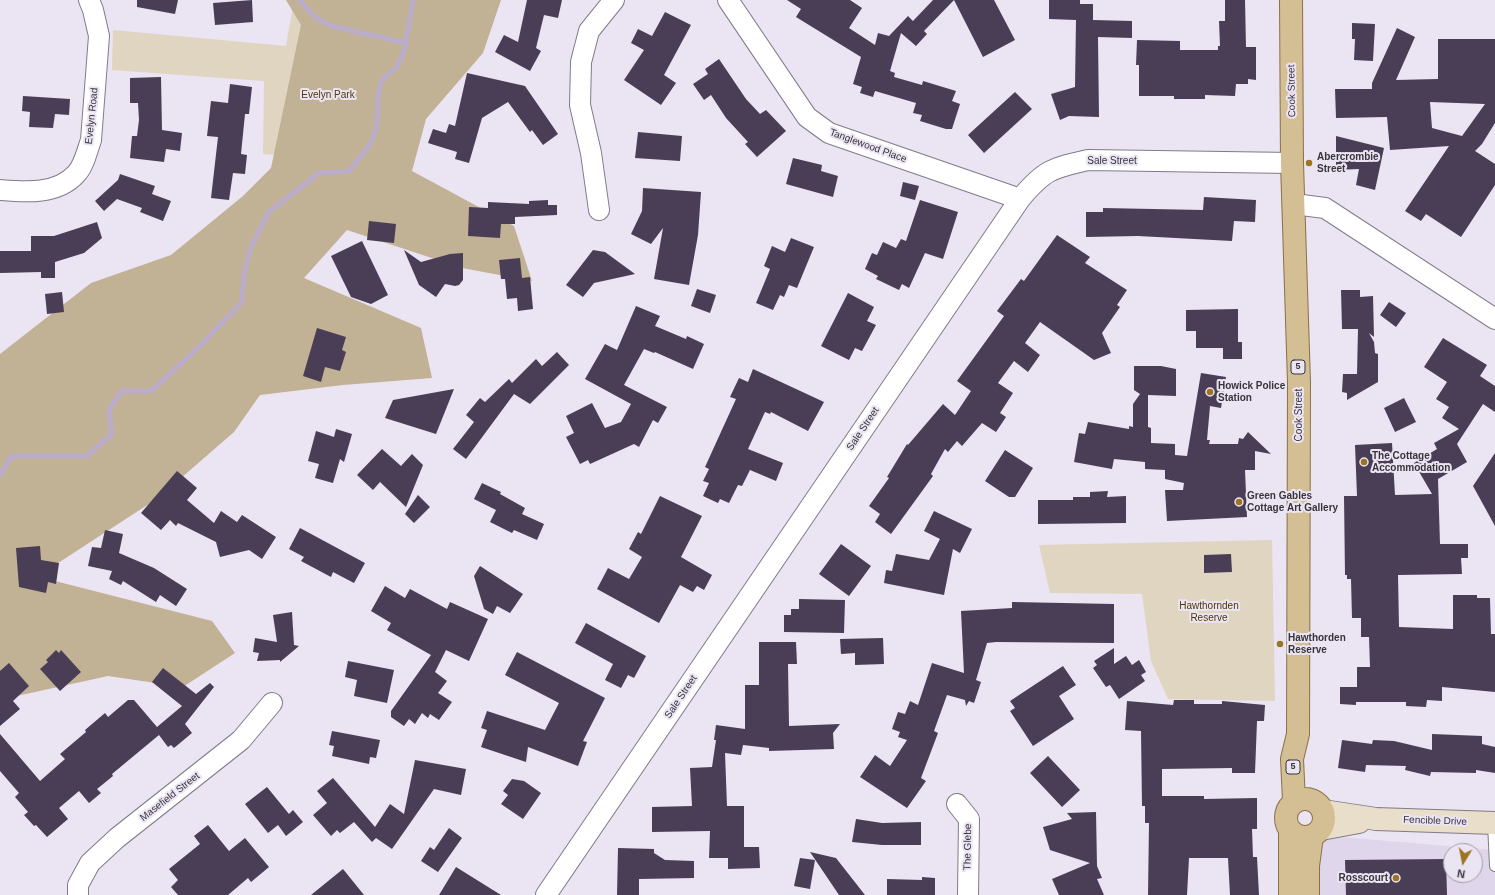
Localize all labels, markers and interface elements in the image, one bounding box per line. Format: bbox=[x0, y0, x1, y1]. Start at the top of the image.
street label: Cook Street bbox=[1286, 64, 1298, 118]
street label: Evelyn Road bbox=[83, 87, 101, 145]
park label: Evelyn Park bbox=[301, 89, 355, 101]
street label: Tanglewood Place bbox=[828, 126, 908, 166]
place label: Abercrombie Street bbox=[1317, 151, 1379, 174]
street label: Sale Street bbox=[1087, 155, 1137, 167]
marker: Abercrombie Street bbox=[1304, 158, 1314, 168]
road number: 5 bbox=[1291, 360, 1305, 374]
place label: Howick Police Station bbox=[1218, 380, 1285, 404]
marker: Howick Police Station bbox=[1205, 387, 1215, 397]
street label: Cook Street bbox=[1293, 389, 1305, 441]
street label: Sale Street bbox=[844, 405, 882, 453]
place label: The Cottage Accommodation bbox=[1372, 450, 1450, 474]
marker: The Cottage Accommodation bbox=[1359, 457, 1369, 467]
place label: Green Gables Cottage Art Gallery bbox=[1247, 490, 1338, 514]
marker: Green Gables Cottage Art Gallery bbox=[1234, 497, 1244, 507]
park label: Hawthornden Reserve bbox=[1179, 600, 1239, 624]
place label: Hawthorden Reserve bbox=[1288, 632, 1346, 656]
marker: Hawthorden Reserve bbox=[1275, 639, 1285, 649]
street label: Sale Street bbox=[662, 673, 700, 721]
road number: 5 bbox=[1286, 760, 1300, 774]
street label: Masefield Street bbox=[138, 770, 202, 824]
street label: Fencible Drive bbox=[1403, 814, 1467, 828]
street label: The Glebe bbox=[962, 824, 974, 870]
north arrow bbox=[1443, 843, 1483, 883]
text: N bbox=[1456, 867, 1466, 880]
place label: Rosscourt bbox=[1339, 872, 1388, 884]
marker: Rosscourt bbox=[1391, 873, 1401, 883]

